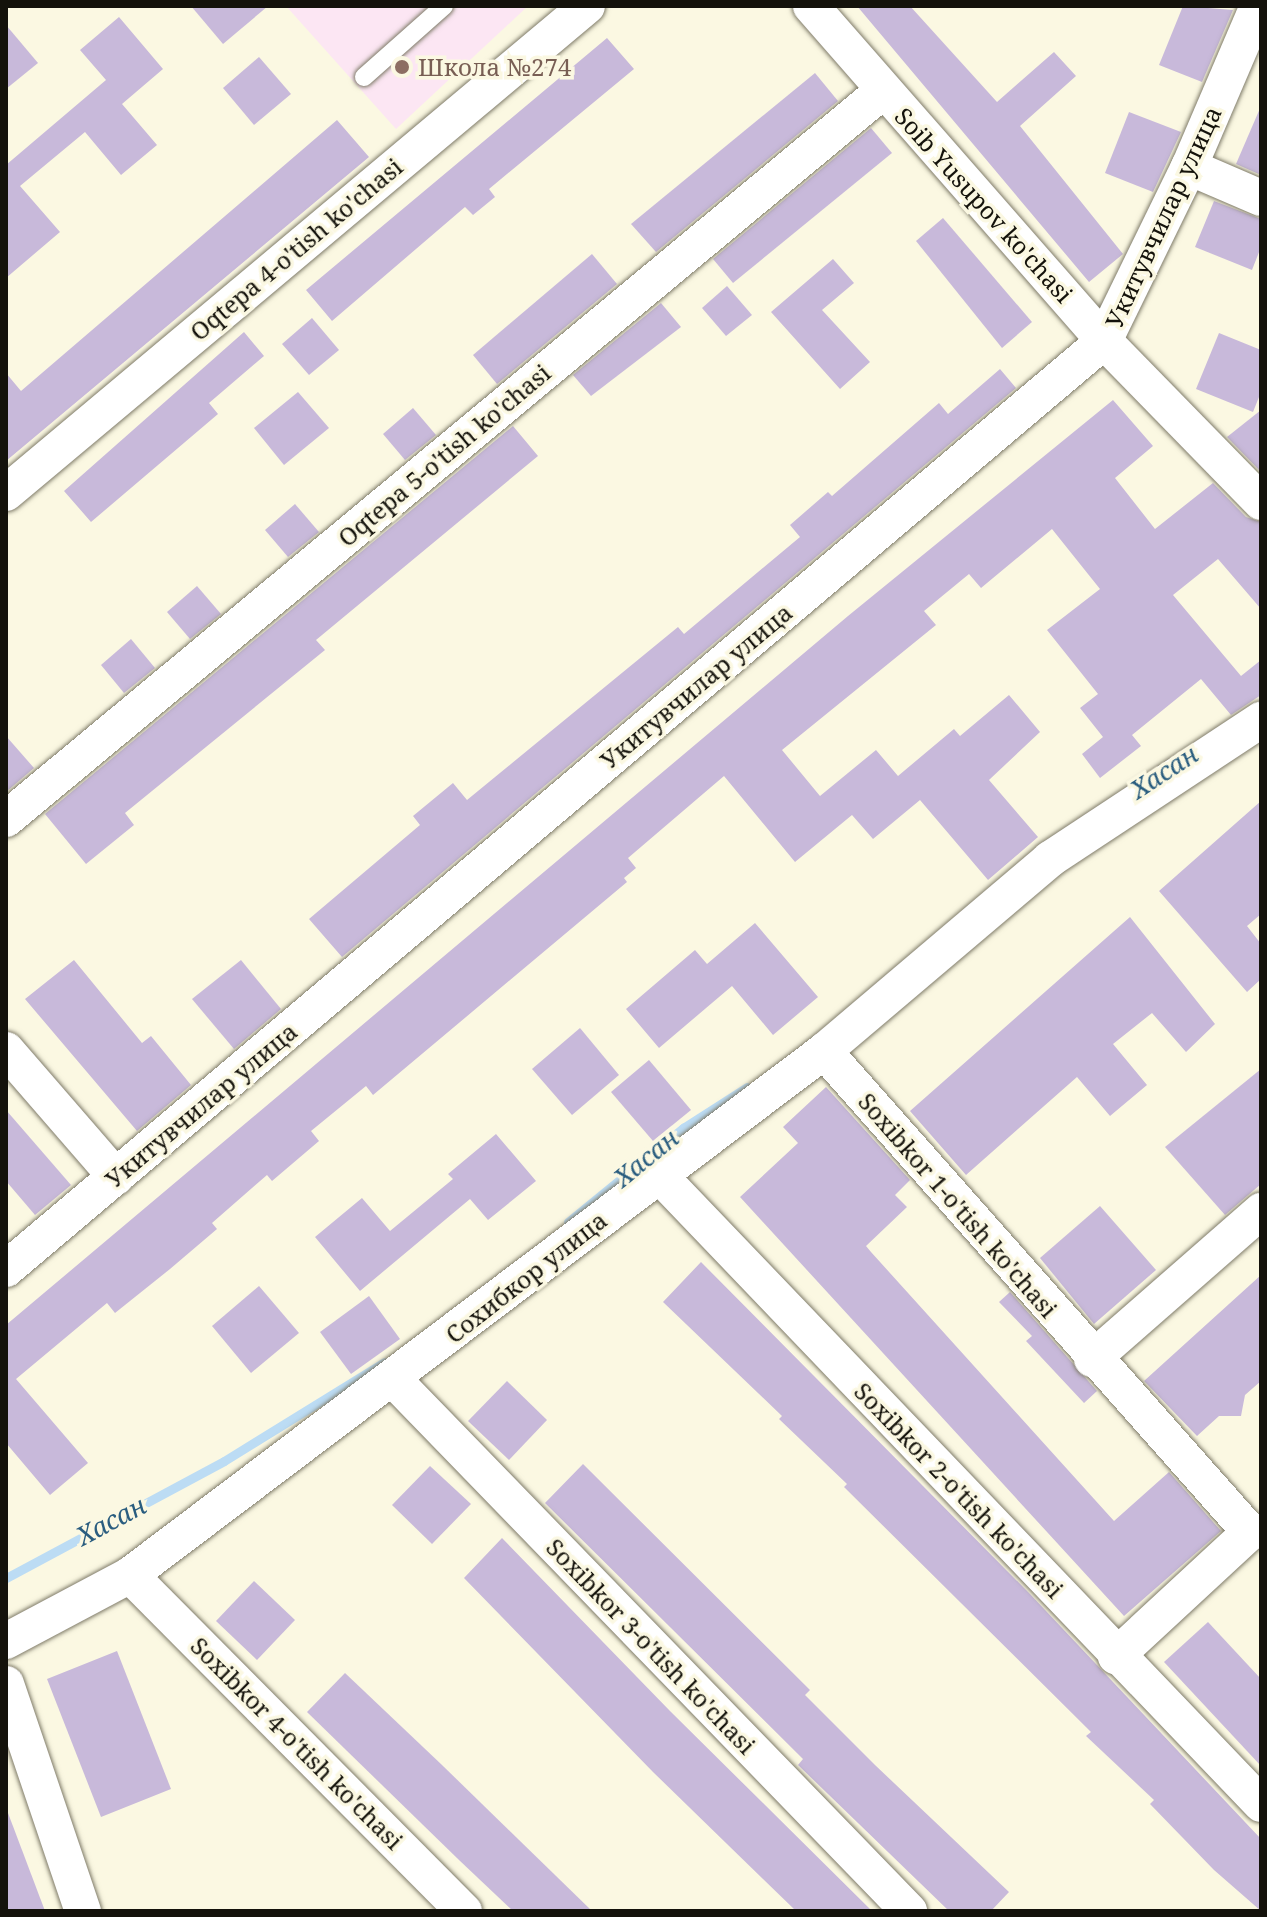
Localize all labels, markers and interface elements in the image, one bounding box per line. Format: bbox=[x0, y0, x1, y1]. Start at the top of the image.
place label: Школа №274 bbox=[418, 53, 571, 81]
marker: Школа №274 bbox=[393, 58, 411, 76]
street label: Soib Yusupov ko'chasi bbox=[889, 102, 1079, 308]
street label: Укитувчилар улица bbox=[1099, 102, 1227, 332]
street label: Oqtepa 4-o'tish ko'chasi bbox=[184, 152, 408, 346]
street label: Oqtepa 5-o'tish ko'chasi bbox=[332, 358, 556, 552]
street label: Укитувчилар улица bbox=[594, 597, 798, 775]
water label: Хасан bbox=[1124, 739, 1204, 805]
street label: Укитувчилар улица bbox=[99, 1016, 303, 1194]
street label: Soxibkor 1-o'tish ko'chasi bbox=[853, 1087, 1063, 1323]
water label: Хасан bbox=[607, 1122, 685, 1194]
street label: Сохибкор улица bbox=[440, 1205, 612, 1349]
street label: Soxibkor 2-o'tish ko'chasi bbox=[849, 1376, 1069, 1604]
water label: Хасан bbox=[71, 1490, 151, 1552]
street label: Soxibkor 3-o'tish ko'chasi bbox=[541, 1532, 761, 1760]
street label: Soxibkor 4-o'tish ko'chasi bbox=[185, 1631, 409, 1855]

